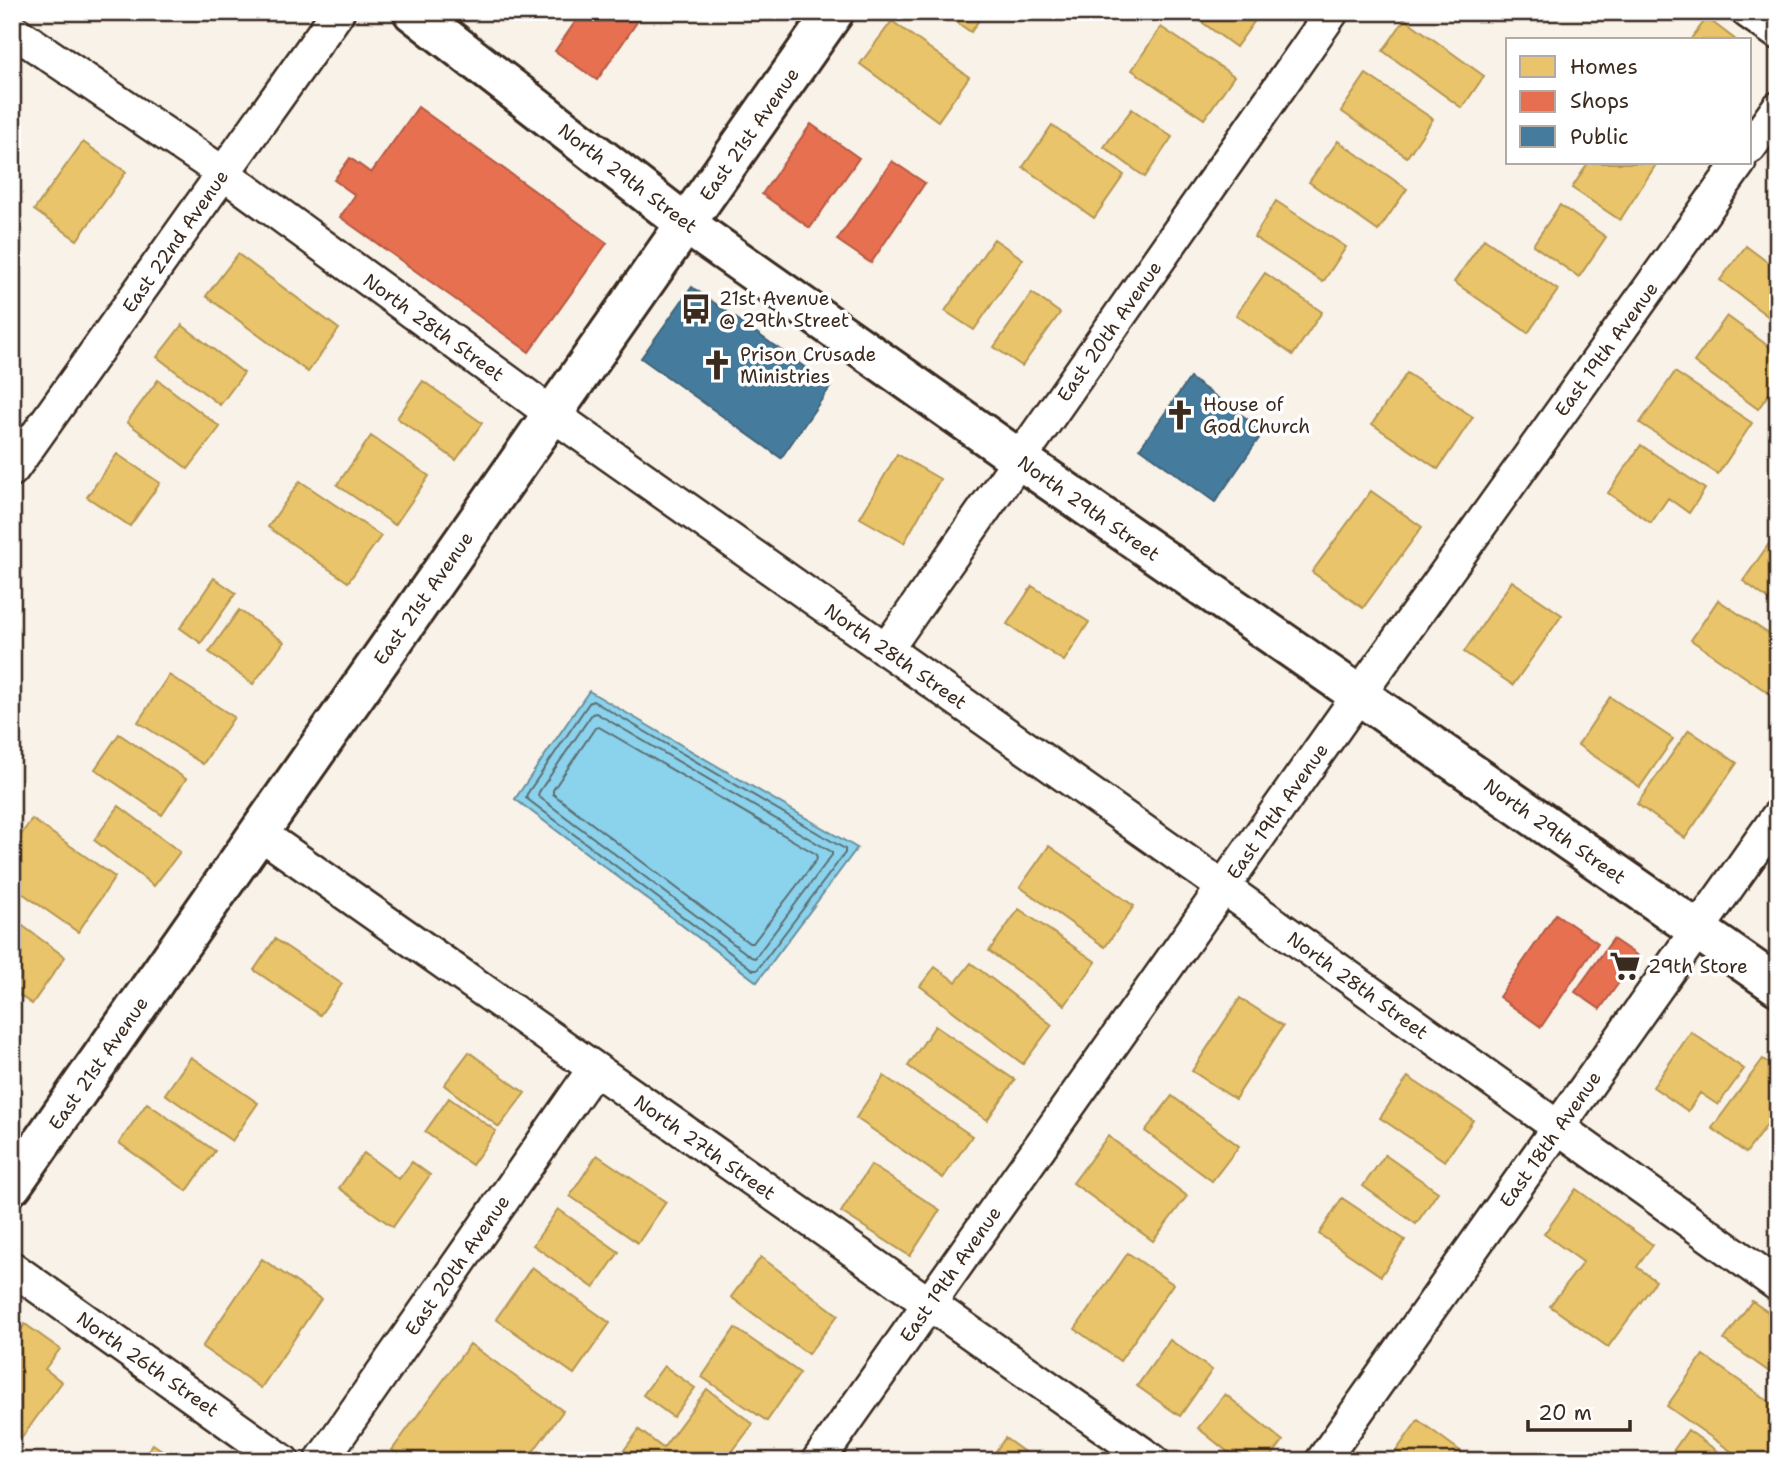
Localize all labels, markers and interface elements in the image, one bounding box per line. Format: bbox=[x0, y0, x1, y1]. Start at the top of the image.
legend bbox=[1506, 38, 1752, 164]
text: Homes bbox=[1570, 53, 1638, 81]
street label: East 21st Avenue bbox=[694, 63, 805, 206]
text: Shops bbox=[1570, 87, 1629, 115]
street label: North 29th Street bbox=[553, 118, 702, 239]
text: Public bbox=[1570, 123, 1629, 151]
street label: East 22nd Avenue bbox=[117, 165, 234, 318]
street label: East 20th Avenue bbox=[1051, 256, 1167, 407]
street label: North 28th Street bbox=[358, 268, 509, 387]
street label: East 19th Avenue bbox=[1549, 277, 1664, 422]
place label: 21st Avenue @ 29th Street bbox=[719, 286, 849, 333]
bus stop icon: 21st Avenue @ 29th Street bbox=[679, 292, 713, 326]
place label: Prison Crusade Ministries bbox=[740, 342, 876, 389]
church icon: Prison Crusade Ministries bbox=[700, 348, 734, 382]
place label: House of God Church bbox=[1203, 392, 1310, 439]
church icon: House of God Church bbox=[1163, 398, 1197, 432]
street label: North 29th Street bbox=[1013, 450, 1165, 567]
street label: East 21st Avenue bbox=[368, 527, 479, 670]
street label: North 28th Street bbox=[820, 598, 972, 715]
street label: East 19th Avenue bbox=[1221, 738, 1334, 884]
street label: North 29th Street bbox=[1479, 773, 1631, 890]
street label: North 28th Street bbox=[1282, 926, 1433, 1045]
supermarket icon: 29th Store bbox=[1608, 949, 1642, 983]
place label: 29th Store bbox=[1648, 954, 1748, 979]
street label: East 21st Avenue bbox=[43, 992, 154, 1135]
street label: East 18th Avenue bbox=[1494, 1066, 1607, 1212]
street label: North 27th Street bbox=[629, 1089, 780, 1206]
street label: East 20th Avenue bbox=[399, 1190, 515, 1341]
street label: East 19th Avenue bbox=[894, 1201, 1007, 1347]
street label: North 26th Street bbox=[72, 1306, 224, 1423]
scale bar bbox=[1528, 1389, 1629, 1433]
text: 20 m bbox=[1538, 1399, 1592, 1427]

